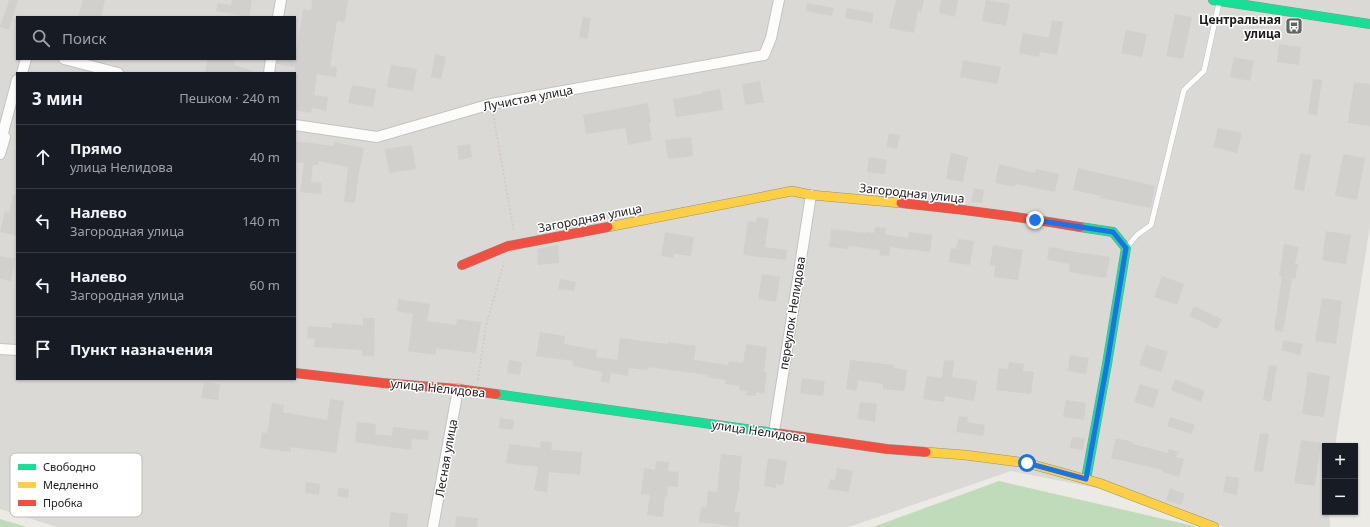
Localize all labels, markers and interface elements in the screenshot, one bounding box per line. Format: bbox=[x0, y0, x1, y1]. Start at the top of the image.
place label: Центральная улица bbox=[1199, 11, 1281, 42]
search box bbox=[16, 16, 296, 60]
bus stop icon: Центральная улица bbox=[1284, 16, 1304, 36]
icon: search bbox=[30, 27, 52, 49]
text: Поиск bbox=[62, 28, 107, 48]
street label: Лучистая улица bbox=[482, 81, 574, 115]
text: 3 мин bbox=[32, 87, 83, 110]
text: Пешком · 240 m bbox=[179, 89, 280, 107]
text: Прямо bbox=[70, 138, 122, 158]
icon: ahead bbox=[32, 146, 54, 168]
text: 40 m bbox=[250, 148, 280, 166]
text: улица Нелидова bbox=[70, 158, 173, 176]
street label: Загородная улица bbox=[859, 179, 965, 207]
street label: Загородная улица bbox=[537, 200, 643, 236]
text: Налево bbox=[70, 202, 127, 222]
icon: left bbox=[32, 210, 54, 232]
route end bbox=[1026, 211, 1044, 229]
text: 140 m bbox=[242, 212, 280, 230]
text: Загородная улица bbox=[70, 222, 184, 240]
street label: переулок Нелидова bbox=[775, 255, 809, 371]
text: Налево bbox=[70, 266, 127, 286]
icon: left bbox=[32, 274, 54, 296]
text: 60 m bbox=[250, 276, 280, 294]
text: Загородная улица bbox=[70, 286, 184, 304]
icon: arrive bbox=[32, 338, 54, 360]
text: Пункт назначения bbox=[70, 339, 213, 359]
street label: улица Нелидова bbox=[390, 375, 486, 401]
street label: улица Нелидова bbox=[711, 416, 807, 446]
street label: Лесная улица bbox=[431, 418, 461, 498]
map controls bbox=[1322, 443, 1358, 515]
button: + bbox=[1322, 443, 1358, 479]
legend bbox=[10, 453, 142, 517]
route start bbox=[1018, 454, 1036, 472]
text: Свободно bbox=[43, 459, 96, 474]
text: Медленно bbox=[43, 477, 98, 492]
button: − bbox=[1322, 479, 1358, 515]
text: Пробка bbox=[43, 495, 83, 510]

